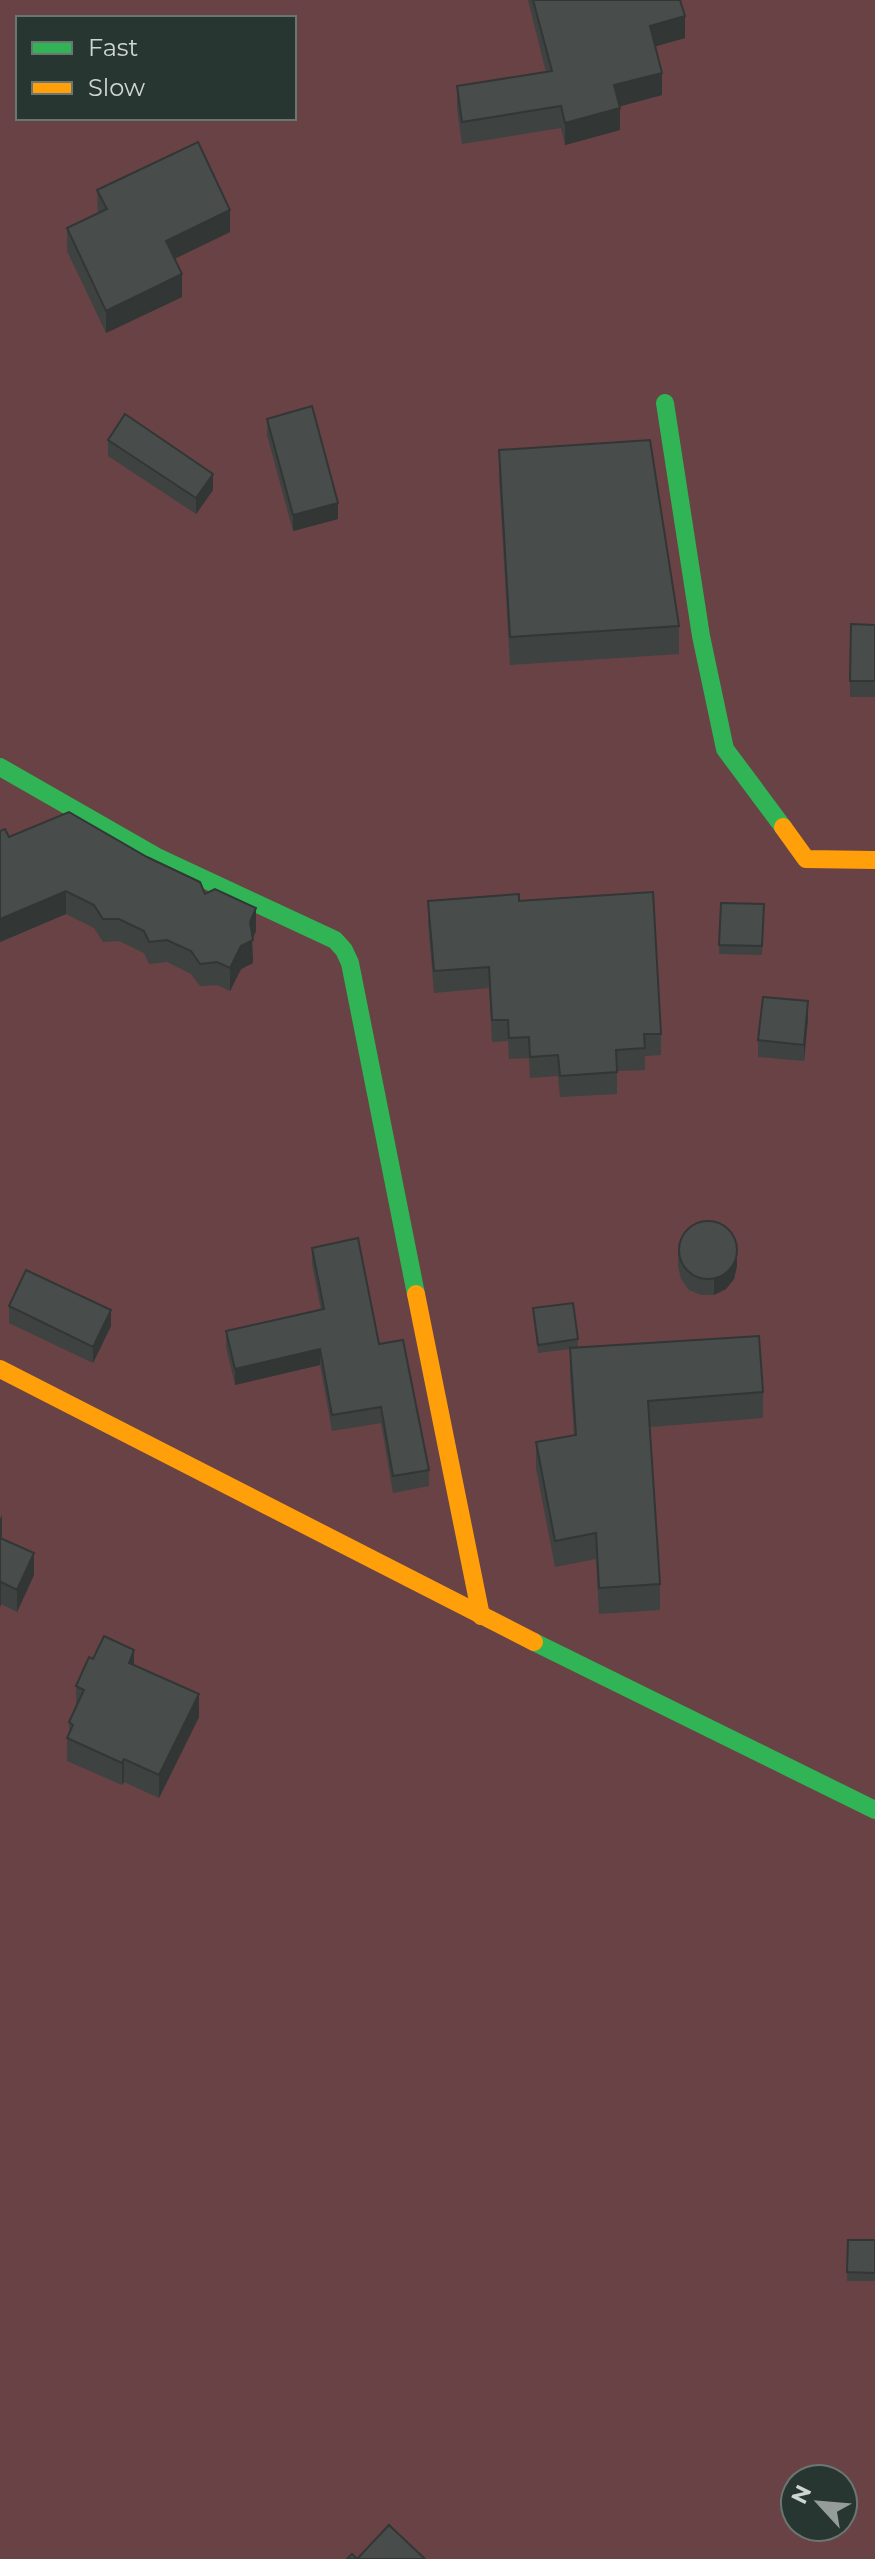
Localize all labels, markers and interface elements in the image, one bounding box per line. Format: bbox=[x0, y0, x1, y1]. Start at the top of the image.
legend bbox=[16, 16, 296, 120]
text: Fast bbox=[88, 33, 139, 62]
text: Slow bbox=[88, 73, 145, 102]
north arrow bbox=[779, 2463, 859, 2543]
text: N bbox=[785, 2481, 818, 2508]

